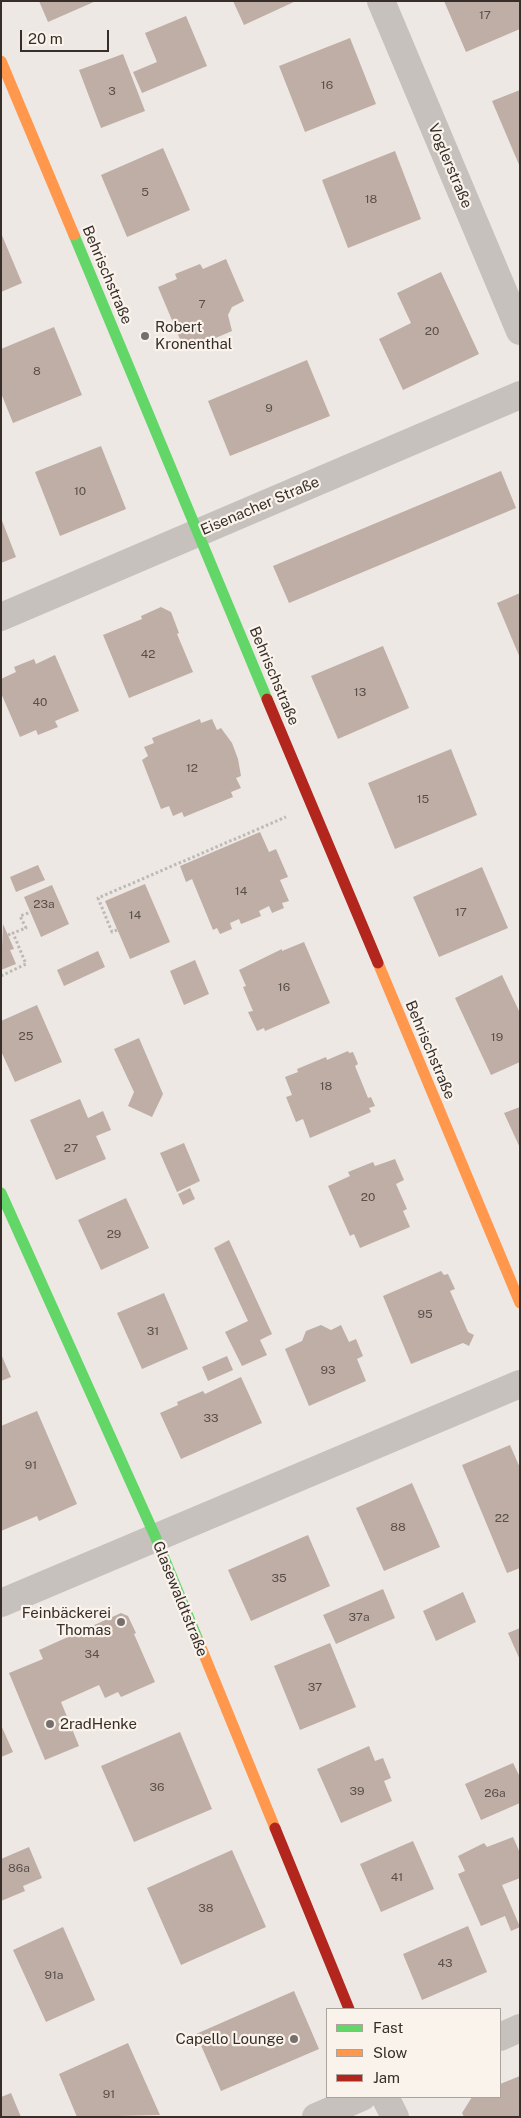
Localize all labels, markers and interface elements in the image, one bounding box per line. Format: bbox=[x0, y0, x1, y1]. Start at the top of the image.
house number: 17 bbox=[479, 8, 491, 22]
scale bar bbox=[22, 20, 111, 52]
text: 20 m bbox=[28, 30, 63, 47]
house number: 16 bbox=[321, 78, 333, 92]
house number: 3 bbox=[108, 84, 116, 98]
street label: Voglerstraße bbox=[424, 121, 476, 211]
house number: 5 bbox=[141, 185, 149, 199]
house number: 18 bbox=[365, 192, 377, 206]
street label: Behrischstraße bbox=[78, 223, 136, 327]
house number: 7 bbox=[198, 297, 206, 311]
place label: Robert Kronenthal bbox=[155, 318, 232, 353]
house number: 20 bbox=[425, 324, 439, 338]
marker: Robert Kronenthal bbox=[139, 330, 151, 342]
house number: 8 bbox=[33, 364, 41, 378]
house number: 9 bbox=[265, 401, 273, 415]
street label: Eisenacher Straße bbox=[198, 473, 322, 539]
house number: 10 bbox=[74, 484, 86, 498]
street label: Behrischstraße bbox=[245, 624, 303, 728]
house number: 42 bbox=[141, 647, 155, 661]
house number: 13 bbox=[354, 685, 366, 699]
house number: 40 bbox=[33, 695, 47, 709]
house number: 12 bbox=[186, 761, 198, 775]
house number: 15 bbox=[417, 792, 429, 806]
house number: 14 bbox=[235, 884, 247, 898]
house number: 23a bbox=[33, 897, 55, 911]
house number: 17 bbox=[455, 905, 467, 919]
house number: 14 bbox=[129, 908, 141, 922]
house number: 16 bbox=[278, 980, 290, 994]
street label: Behrischstraße bbox=[401, 998, 459, 1102]
house number: 25 bbox=[19, 1029, 33, 1043]
house number: 19 bbox=[491, 1030, 503, 1044]
house number: 18 bbox=[320, 1079, 332, 1093]
house number: 27 bbox=[64, 1141, 78, 1155]
house number: 20 bbox=[361, 1190, 375, 1204]
house number: 29 bbox=[107, 1227, 121, 1241]
house number: 95 bbox=[417, 1307, 433, 1321]
house number: 31 bbox=[147, 1324, 159, 1338]
house number: 93 bbox=[321, 1363, 335, 1377]
house number: 33 bbox=[203, 1411, 219, 1425]
house number: 91 bbox=[25, 1458, 37, 1472]
house number: 22 bbox=[495, 1511, 509, 1525]
house number: 88 bbox=[390, 1520, 406, 1534]
street label: Glasewaldtstraße bbox=[149, 1539, 211, 1659]
house number: 35 bbox=[271, 1571, 287, 1585]
place label: Feinbäckerei Thomas bbox=[22, 1604, 111, 1639]
house number: 37a bbox=[348, 1610, 370, 1624]
marker: Feinbäckerei Thomas bbox=[115, 1616, 127, 1628]
house number: 34 bbox=[84, 1647, 100, 1661]
house number: 37 bbox=[308, 1680, 322, 1694]
place label: 2radHenke bbox=[60, 1715, 137, 1733]
marker: 2radHenke bbox=[44, 1718, 56, 1730]
house number: 36 bbox=[150, 1780, 164, 1794]
house number: 39 bbox=[350, 1784, 364, 1798]
house number: 26a bbox=[484, 1786, 506, 1800]
house number: 86a bbox=[8, 1861, 30, 1875]
house number: 41 bbox=[391, 1870, 403, 1884]
house number: 38 bbox=[198, 1901, 214, 1915]
house number: 43 bbox=[437, 1956, 453, 1970]
house number: 91a bbox=[44, 1968, 64, 1982]
legend bbox=[326, 2008, 501, 2098]
text: Fast bbox=[373, 2019, 403, 2036]
place label: Capello Lounge bbox=[176, 2030, 284, 2048]
marker: Capello Lounge bbox=[288, 2033, 300, 2045]
text: Slow bbox=[373, 2044, 407, 2061]
text: Jam bbox=[373, 2069, 400, 2086]
house number: 91 bbox=[103, 2087, 115, 2101]

